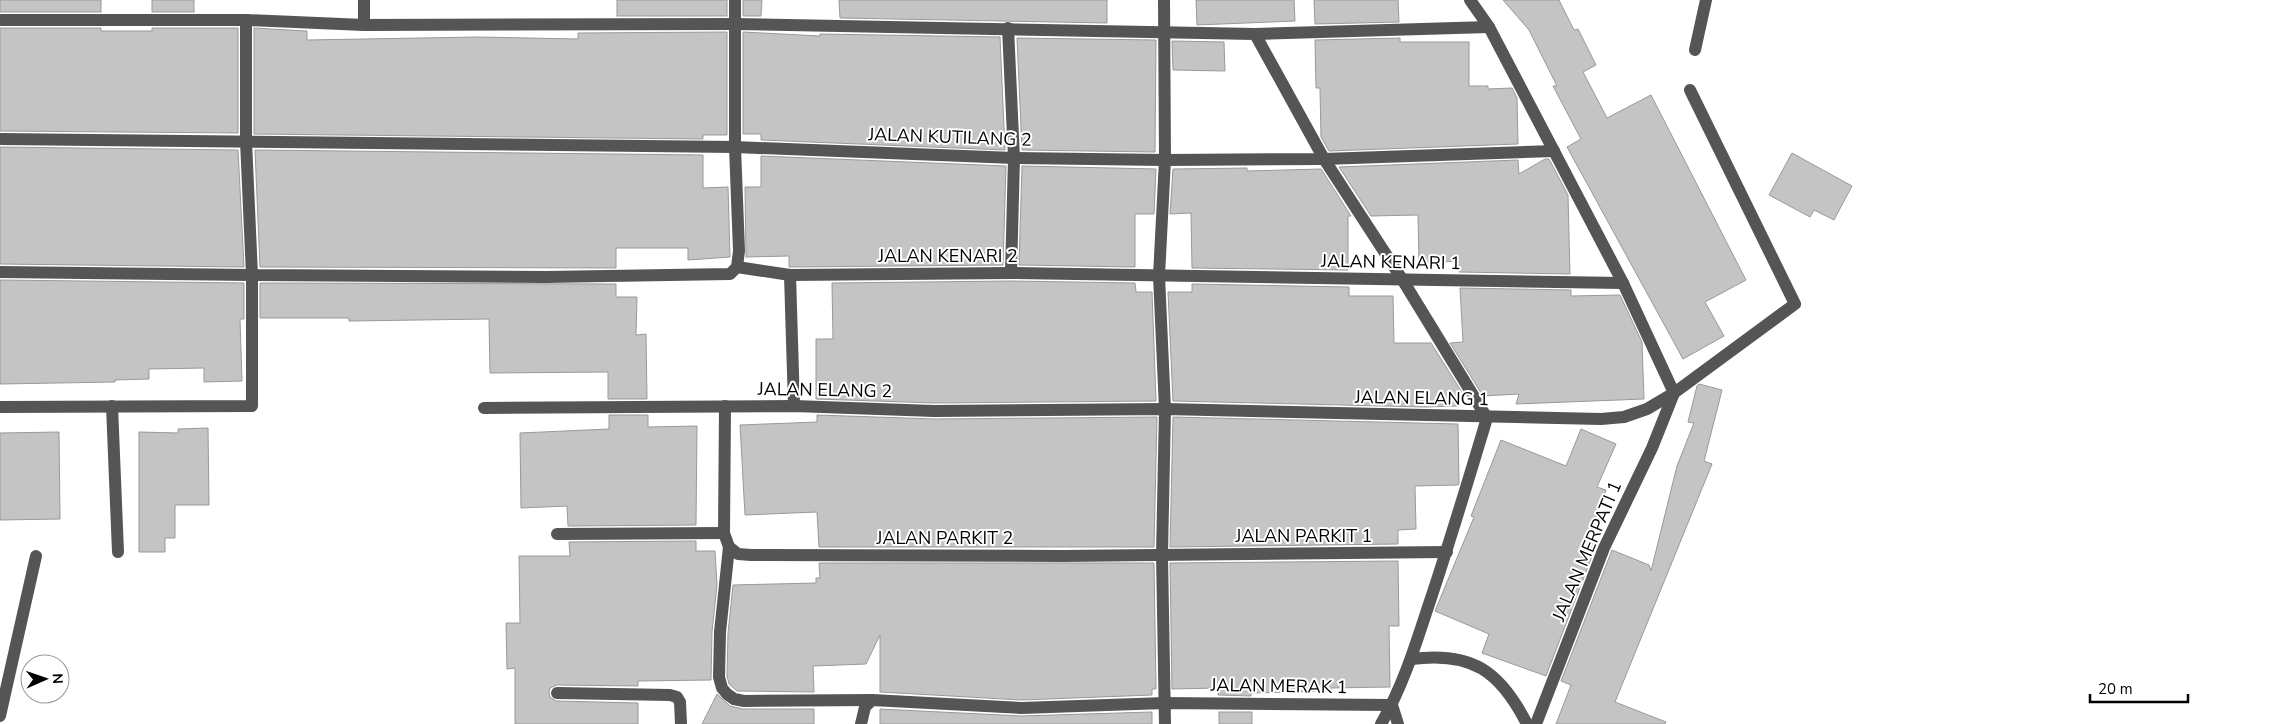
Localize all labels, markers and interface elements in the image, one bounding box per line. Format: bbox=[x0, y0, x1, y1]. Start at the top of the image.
street label: JALAN KUTILANG 2 bbox=[867, 122, 1032, 152]
street label: JALAN KENARI 2 bbox=[877, 244, 1018, 268]
street label: JALAN KENARI 1 bbox=[1320, 249, 1461, 275]
street label: JALAN ELANG 2 bbox=[757, 377, 892, 403]
street label: JALAN ELANG 1 bbox=[1354, 385, 1489, 411]
street label: JALAN MERPATI 1 bbox=[1546, 477, 1627, 626]
street label: JALAN PARKIT 1 bbox=[1235, 524, 1372, 548]
street label: JALAN PARKIT 2 bbox=[876, 526, 1013, 550]
north arrow bbox=[20, 654, 70, 704]
scale bar bbox=[2090, 672, 2188, 704]
text: N bbox=[48, 673, 67, 684]
street label: JALAN MERAK 1 bbox=[1209, 673, 1348, 699]
text: 20 m bbox=[2098, 679, 2133, 699]

